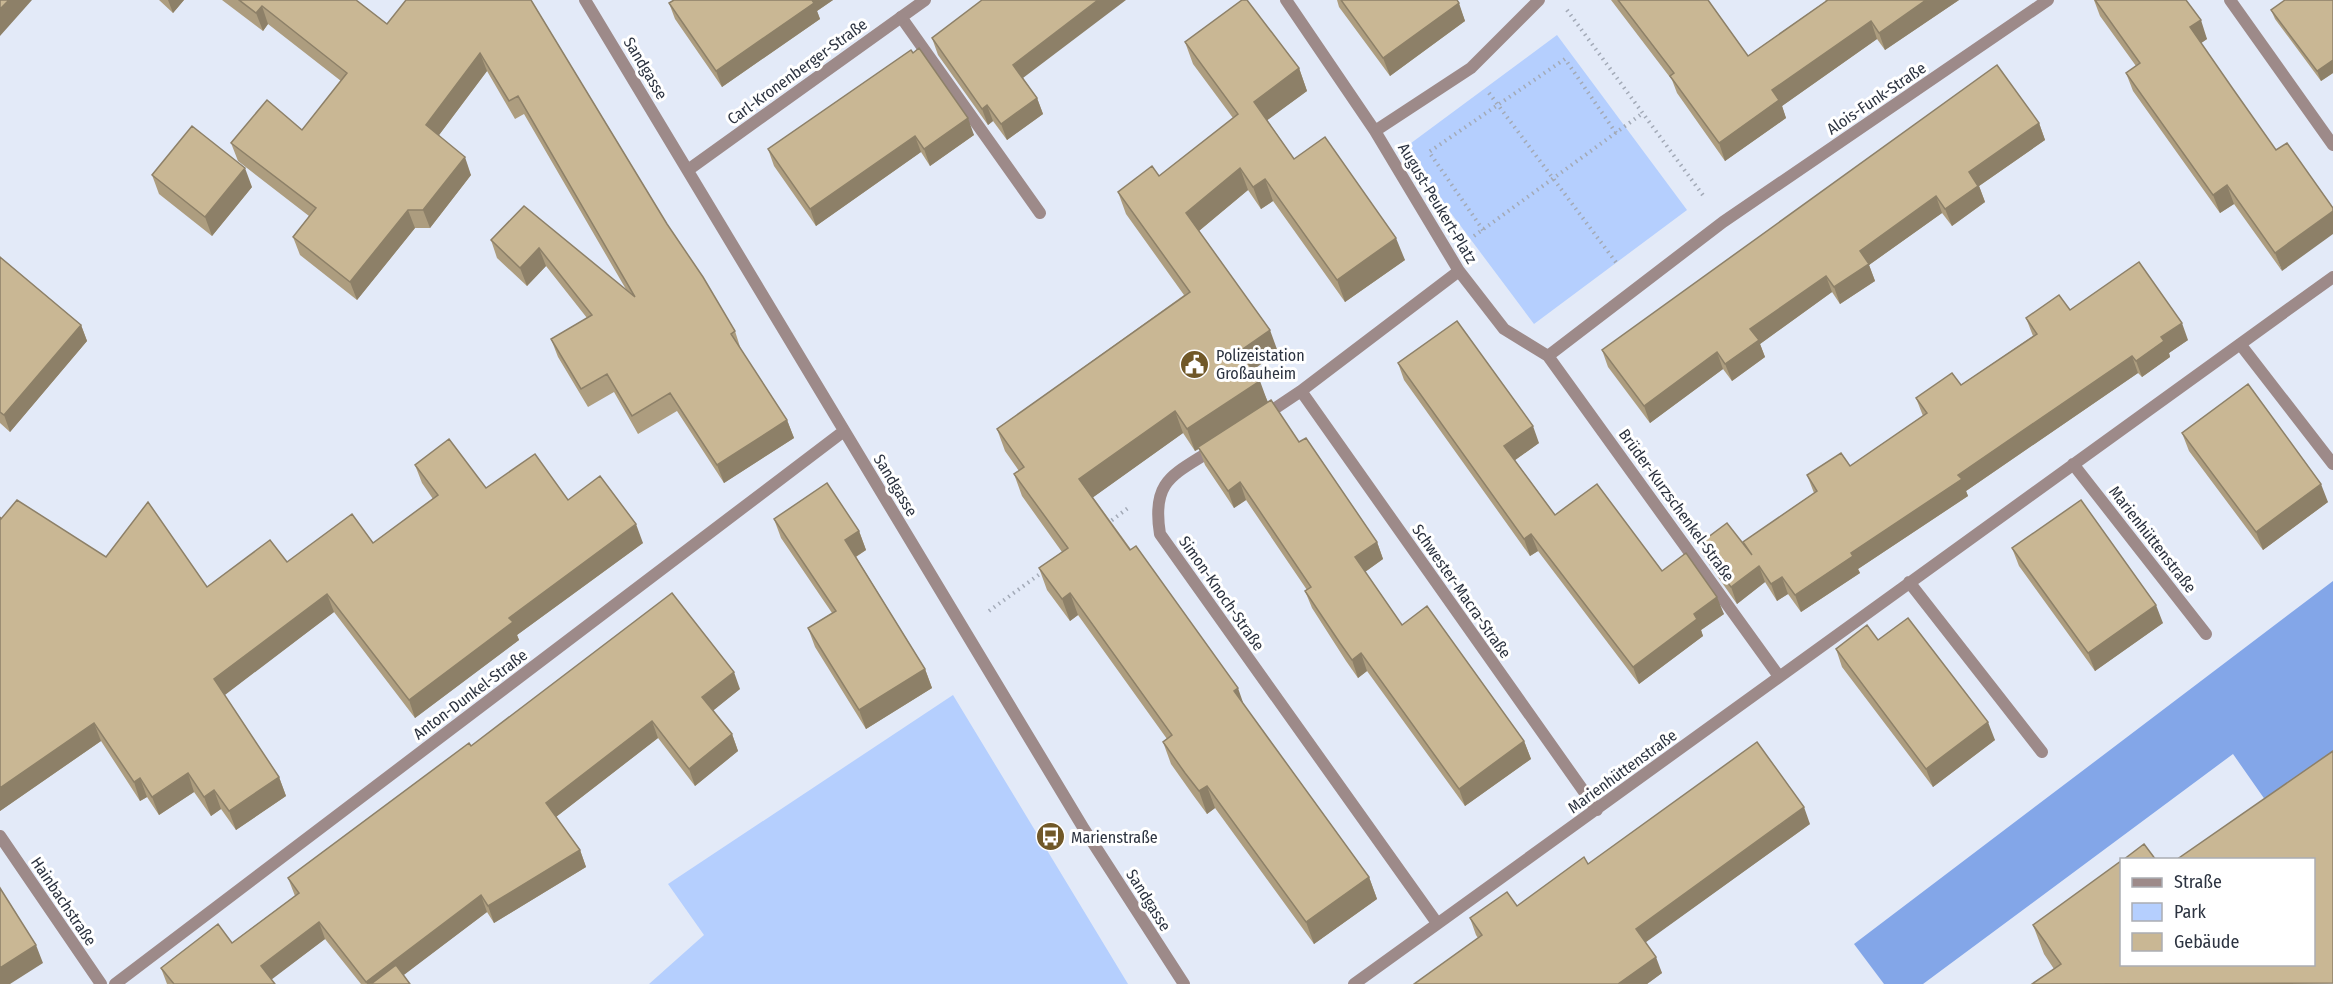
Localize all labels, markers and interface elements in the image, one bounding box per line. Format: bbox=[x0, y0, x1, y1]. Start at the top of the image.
street label: Carl-Kronenberger-Straße bbox=[724, 14, 871, 128]
street label: Sandgasse bbox=[620, 34, 672, 103]
street label: Alois-Funk-Straße bbox=[1823, 58, 1930, 139]
street label: August-Peukert-Platz bbox=[1394, 140, 1481, 267]
place label: Polizeistation Großauheim bbox=[1216, 346, 1305, 383]
public building icon: Polizeistation Großauheim bbox=[1179, 348, 1211, 380]
street label: Brüder-Kurzschenkel-Straße bbox=[1615, 425, 1738, 585]
street label: Sandgasse bbox=[870, 451, 922, 520]
street label: Marienhüttenstraße bbox=[2105, 482, 2200, 596]
street label: Schwester-Macra-Straße bbox=[1408, 521, 1515, 662]
street label: Simon-Knoch-Straße bbox=[1175, 532, 1268, 654]
street label: Anton-Dunkel-Straße bbox=[410, 645, 531, 743]
street label: Marienhüttenstraße bbox=[1564, 725, 1681, 817]
bus stop icon: Marienstraße bbox=[1034, 821, 1066, 853]
place label: Marienstraße bbox=[1071, 828, 1158, 847]
street label: Hainbachstraße bbox=[27, 853, 100, 949]
legend bbox=[2120, 858, 2315, 966]
street label: Sandgasse bbox=[1122, 866, 1175, 935]
text: Straße bbox=[2174, 871, 2222, 893]
text: Park bbox=[2174, 901, 2207, 923]
text: Gebäude bbox=[2174, 931, 2240, 953]

